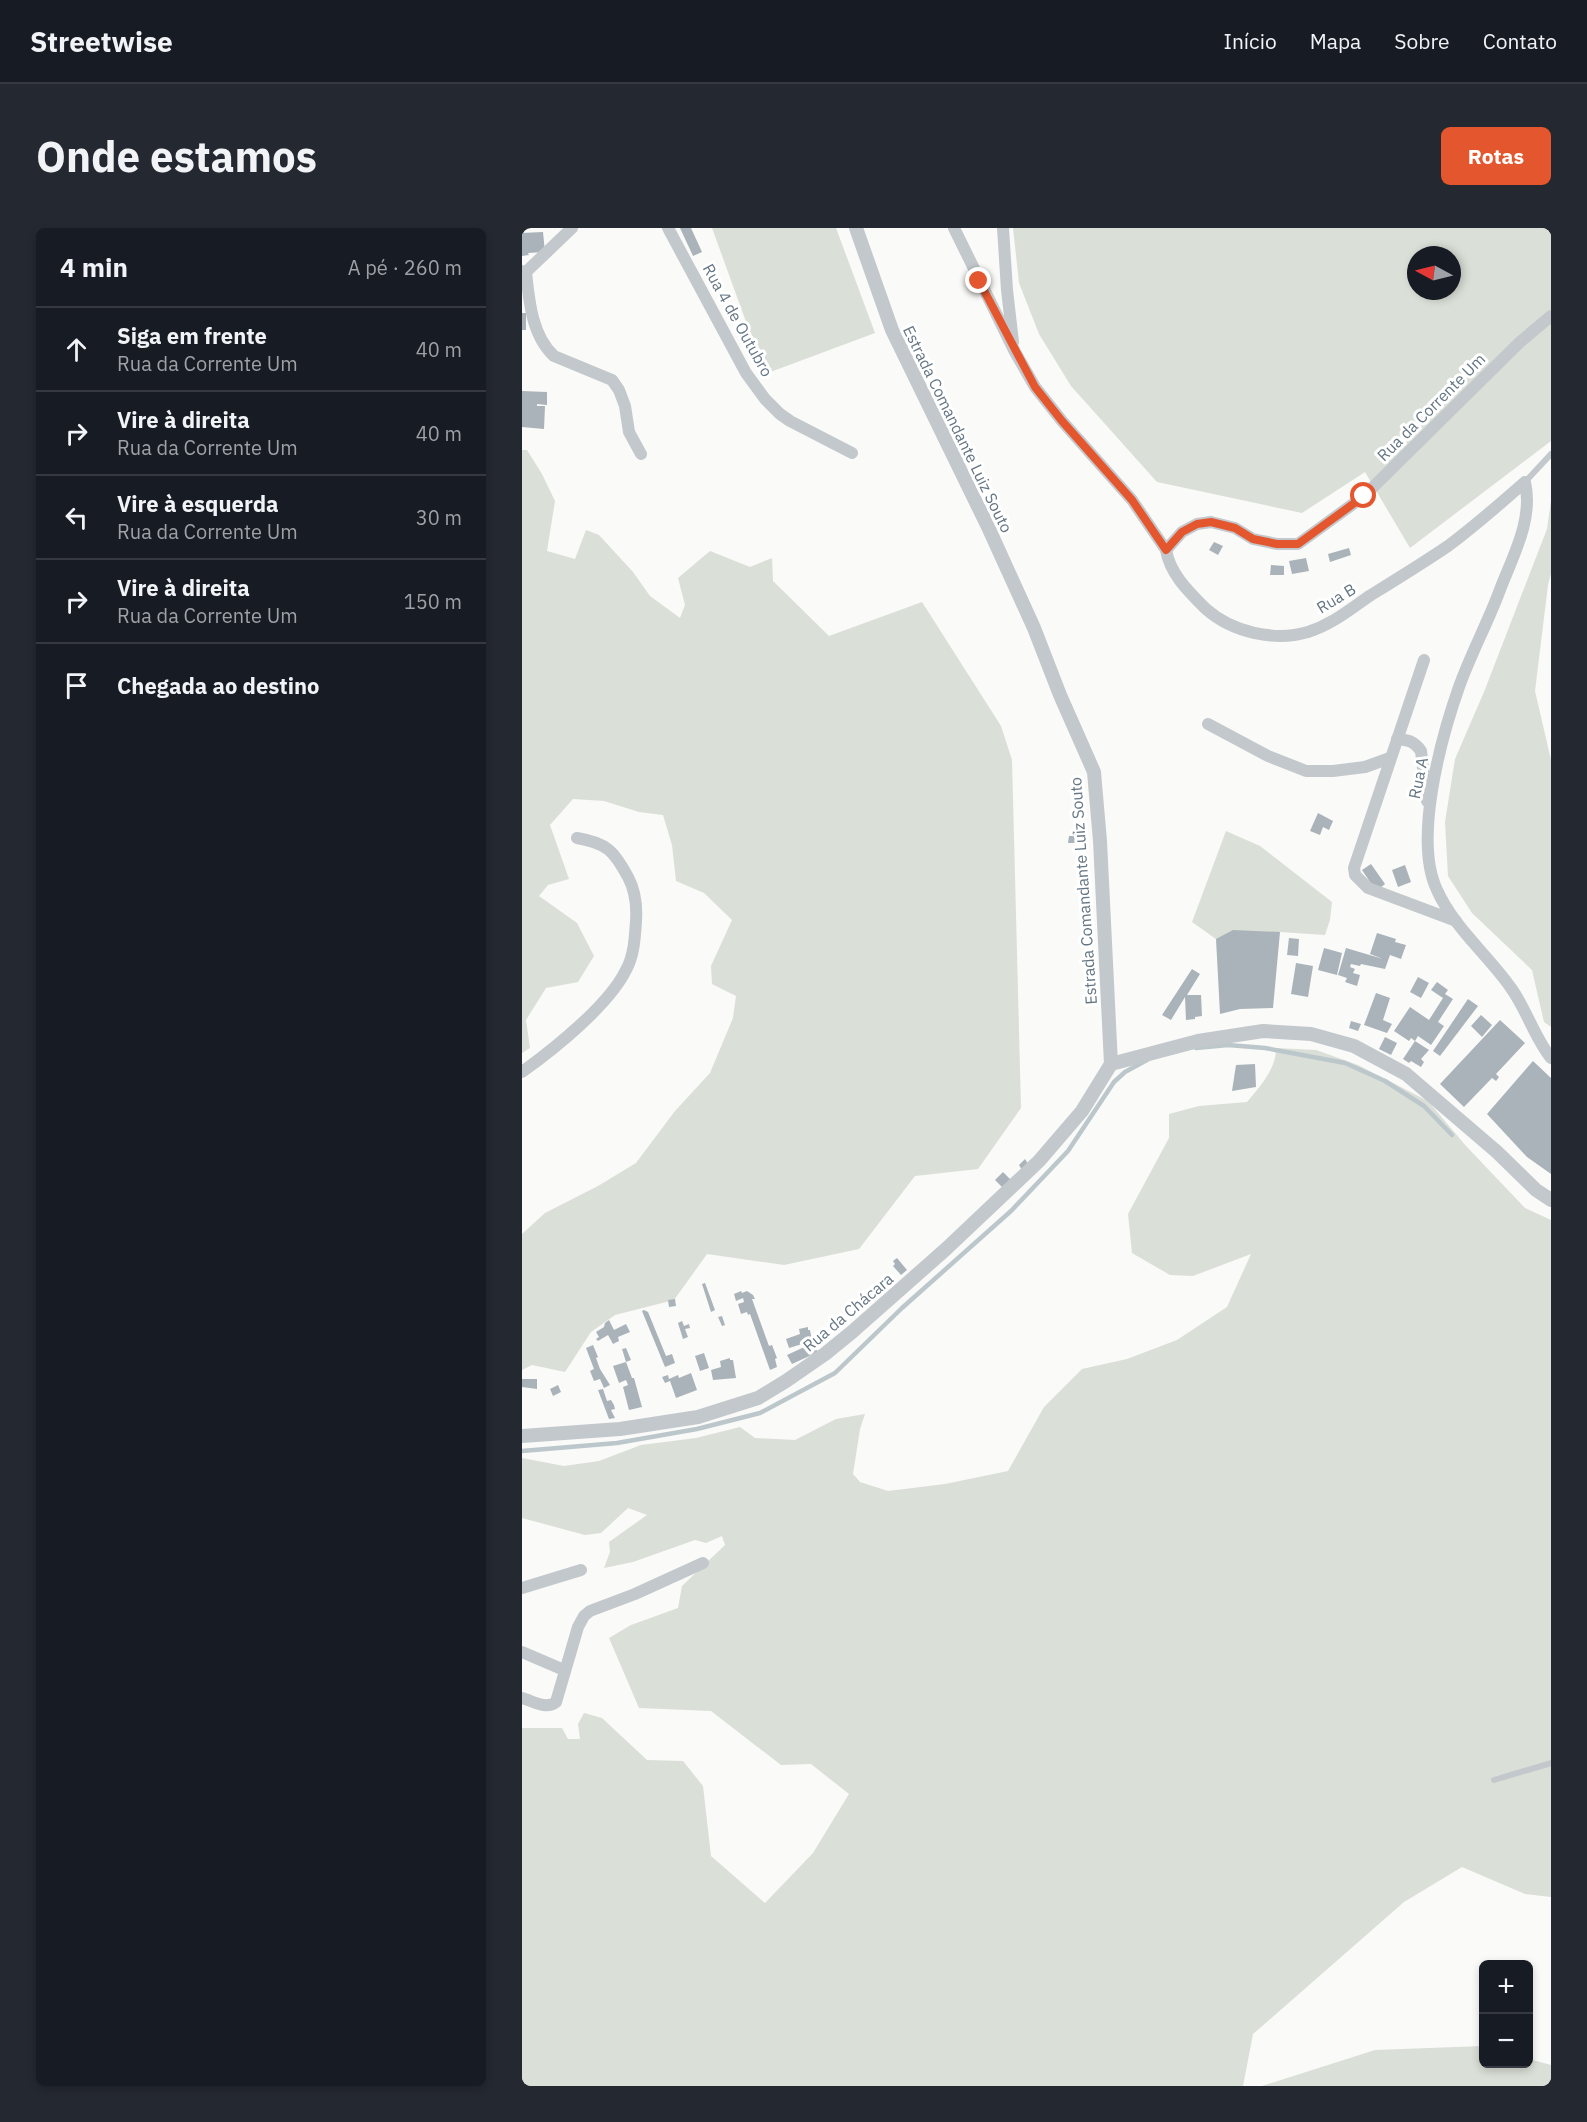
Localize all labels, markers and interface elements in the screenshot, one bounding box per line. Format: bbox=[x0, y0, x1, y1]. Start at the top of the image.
text: Streetwise bbox=[30, 23, 173, 60]
text: Início bbox=[1224, 27, 1277, 55]
text: Mapa bbox=[1310, 27, 1361, 55]
text: Sobre bbox=[1394, 27, 1450, 55]
text: Contato bbox=[1483, 27, 1557, 55]
button: Rotas bbox=[1441, 127, 1551, 185]
text: Onde estamos bbox=[36, 129, 317, 184]
north arrow bbox=[1407, 246, 1461, 300]
text: 4 min bbox=[60, 250, 128, 284]
text: A pé · 260 m bbox=[348, 254, 462, 281]
street label: Rua 4 de Outubro bbox=[699, 260, 777, 380]
route end bbox=[965, 267, 991, 293]
text: Siga em frente bbox=[117, 321, 267, 350]
street label: Estrada Comandante Luiz Souto bbox=[899, 322, 1017, 536]
icon: ahead bbox=[60, 333, 93, 366]
text: 40 m bbox=[416, 336, 462, 363]
street label: Rua da Corrente Um bbox=[1373, 349, 1489, 465]
text: Rua da Corrente Um bbox=[117, 350, 298, 377]
text: Vire à direita bbox=[117, 405, 250, 434]
icon: right bbox=[60, 417, 93, 450]
text: 40 m bbox=[416, 420, 462, 447]
text: Rua da Corrente Um bbox=[117, 434, 298, 461]
route start bbox=[1350, 482, 1376, 508]
text: Vire à esquerda bbox=[117, 489, 279, 518]
icon: left bbox=[60, 501, 93, 534]
text: 30 m bbox=[416, 504, 462, 531]
text: Rua da Corrente Um bbox=[117, 518, 298, 545]
text: Vire à direita bbox=[117, 573, 250, 602]
street label: Rua B bbox=[1313, 579, 1359, 617]
icon: right bbox=[60, 585, 93, 618]
text: 150 m bbox=[404, 588, 462, 615]
text: Rua da Corrente Um bbox=[117, 602, 298, 629]
icon: arrive bbox=[60, 669, 93, 702]
text: Chegada ao destino bbox=[117, 671, 320, 700]
street label: Rua A bbox=[1404, 755, 1432, 801]
street label: Estrada Comandante Luiz Souto bbox=[1065, 776, 1101, 1005]
street label: Rua da Chácara bbox=[799, 1268, 898, 1356]
map controls bbox=[1479, 1960, 1533, 2068]
button: + bbox=[1479, 1960, 1533, 2014]
button: − bbox=[1479, 2014, 1533, 2068]

